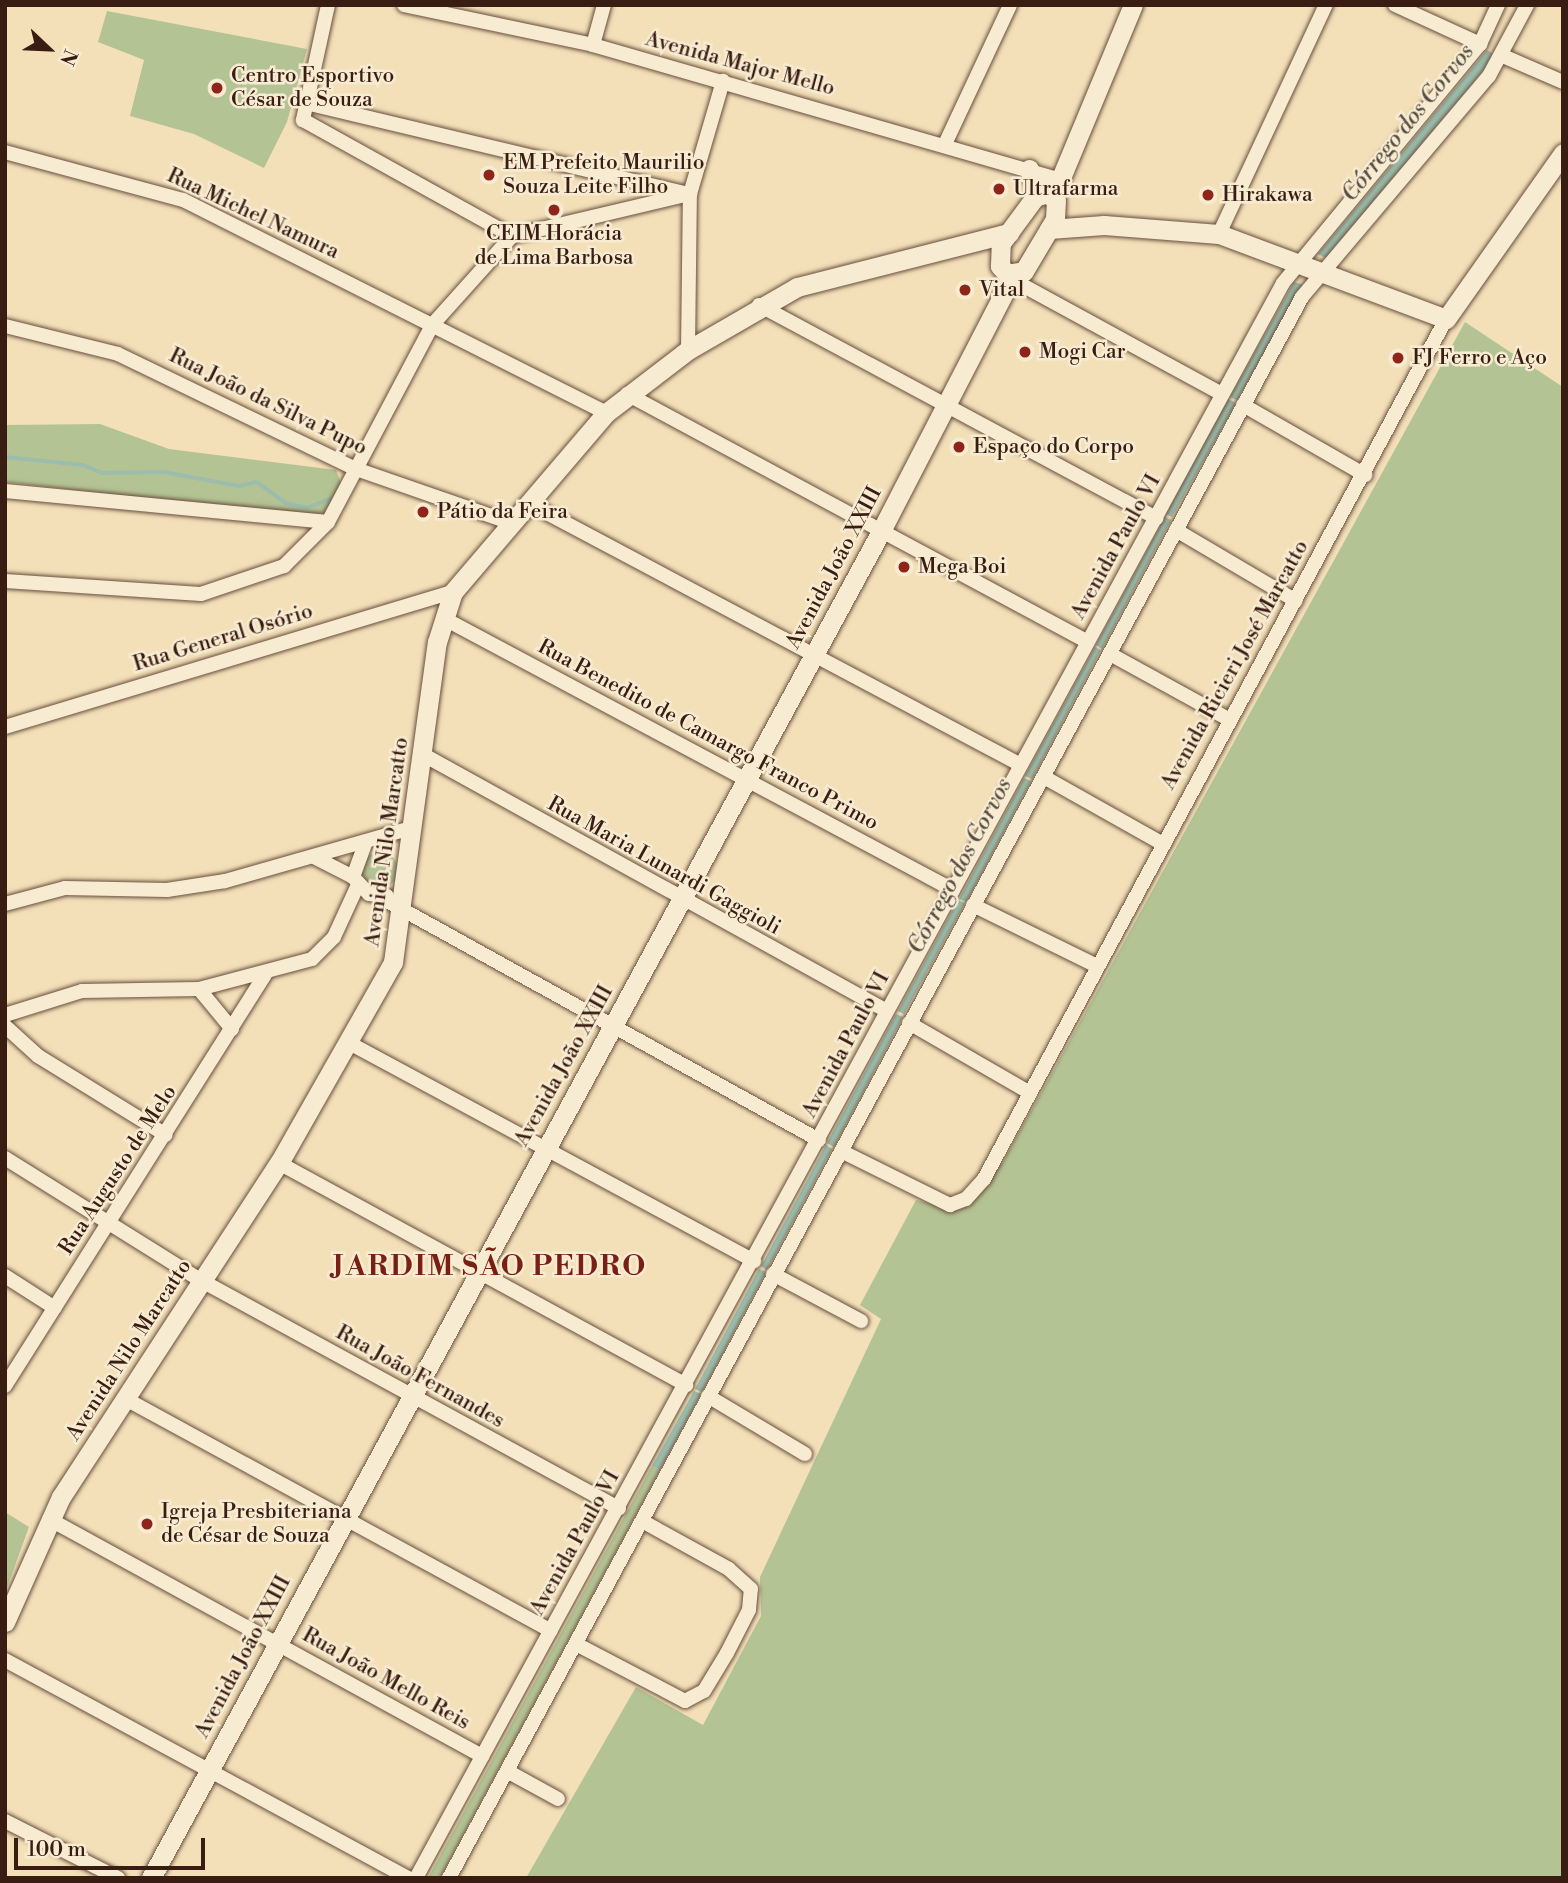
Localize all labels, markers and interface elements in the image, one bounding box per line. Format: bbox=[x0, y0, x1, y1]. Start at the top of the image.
north arrow bbox=[14, 14, 84, 84]
street label: Avenida Major Mello bbox=[643, 27, 837, 101]
water label: Córrego dos Corvos bbox=[1336, 39, 1480, 207]
text: N bbox=[54, 46, 82, 69]
place label: Centro Esportivo César de Souza bbox=[231, 63, 394, 113]
marker: Centro Esportivo César de Souza bbox=[209, 80, 225, 96]
place label: EM Prefeito Maurilio Souza Leite Filho bbox=[503, 150, 705, 200]
street label: Rua Michel Namura bbox=[163, 163, 343, 265]
marker: EM Prefeito Maurilio Souza Leite Filho bbox=[481, 167, 497, 183]
place label: Ultrafarma bbox=[1013, 176, 1118, 202]
marker: Ultrafarma bbox=[991, 181, 1007, 197]
place label: Hirakawa bbox=[1222, 182, 1313, 208]
marker: Hirakawa bbox=[1200, 187, 1216, 203]
marker: CEIM Horácia de Lima Barbosa bbox=[546, 202, 562, 218]
place label: CEIM Horácia de Lima Barbosa bbox=[475, 221, 633, 271]
place label: Vital bbox=[979, 277, 1024, 303]
marker: Vital bbox=[957, 282, 973, 298]
place label: Mogi Car bbox=[1039, 339, 1126, 365]
street label: Rua João da Silva Pupo bbox=[165, 343, 371, 461]
marker: Mogi Car bbox=[1017, 344, 1033, 360]
place label: FJ Ferro e Aço bbox=[1412, 345, 1547, 371]
marker: FJ Ferro e Aço bbox=[1390, 350, 1406, 366]
place label: Espaço do Corpo bbox=[973, 434, 1134, 460]
marker: Espaço do Corpo bbox=[951, 439, 967, 455]
street label: Avenida Paulo VI bbox=[1066, 470, 1166, 624]
street label: Avenida João XXIII bbox=[781, 483, 887, 653]
place label: Pátio da Feira bbox=[437, 499, 568, 525]
marker: Pátio da Feira bbox=[415, 504, 431, 520]
street label: Avenida Ricieri José Marcatto bbox=[1156, 536, 1314, 794]
place label: Mega Boi bbox=[918, 554, 1006, 580]
marker: Mega Boi bbox=[896, 559, 912, 575]
street label: Rua General Osório bbox=[130, 599, 316, 677]
street label: Rua Benedito de Camargo Franco Primo bbox=[533, 634, 883, 836]
street label: Avenida Nilo Marcatto bbox=[360, 736, 414, 948]
water label: Córrego dos Corvos bbox=[902, 774, 1018, 958]
street label: Rua Maria Lunardi Gaggioli bbox=[543, 791, 785, 941]
street label: Avenida Paulo VI bbox=[797, 968, 895, 1122]
street label: Avenida João XXIII bbox=[509, 981, 619, 1151]
street label: Rua Augusto de Melo bbox=[54, 1080, 182, 1260]
district label: JARDIM SÃO PEDRO bbox=[335, 1250, 645, 1284]
street label: Avenida Nilo Marcatto bbox=[61, 1255, 197, 1445]
street label: Rua João Fernandes bbox=[331, 1320, 509, 1434]
street label: Avenida Paulo VI bbox=[525, 1466, 625, 1620]
place label: Igreja Presbiteriana de César de Souza bbox=[161, 1499, 352, 1549]
marker: Igreja Presbiteriana de César de Souza bbox=[139, 1516, 155, 1532]
street label: Avenida João XXIII bbox=[190, 1572, 296, 1742]
street label: Rua João Mello Reis bbox=[298, 1622, 474, 1736]
scale bar bbox=[18, 1824, 208, 1868]
text: 100 m bbox=[27, 1837, 86, 1863]

